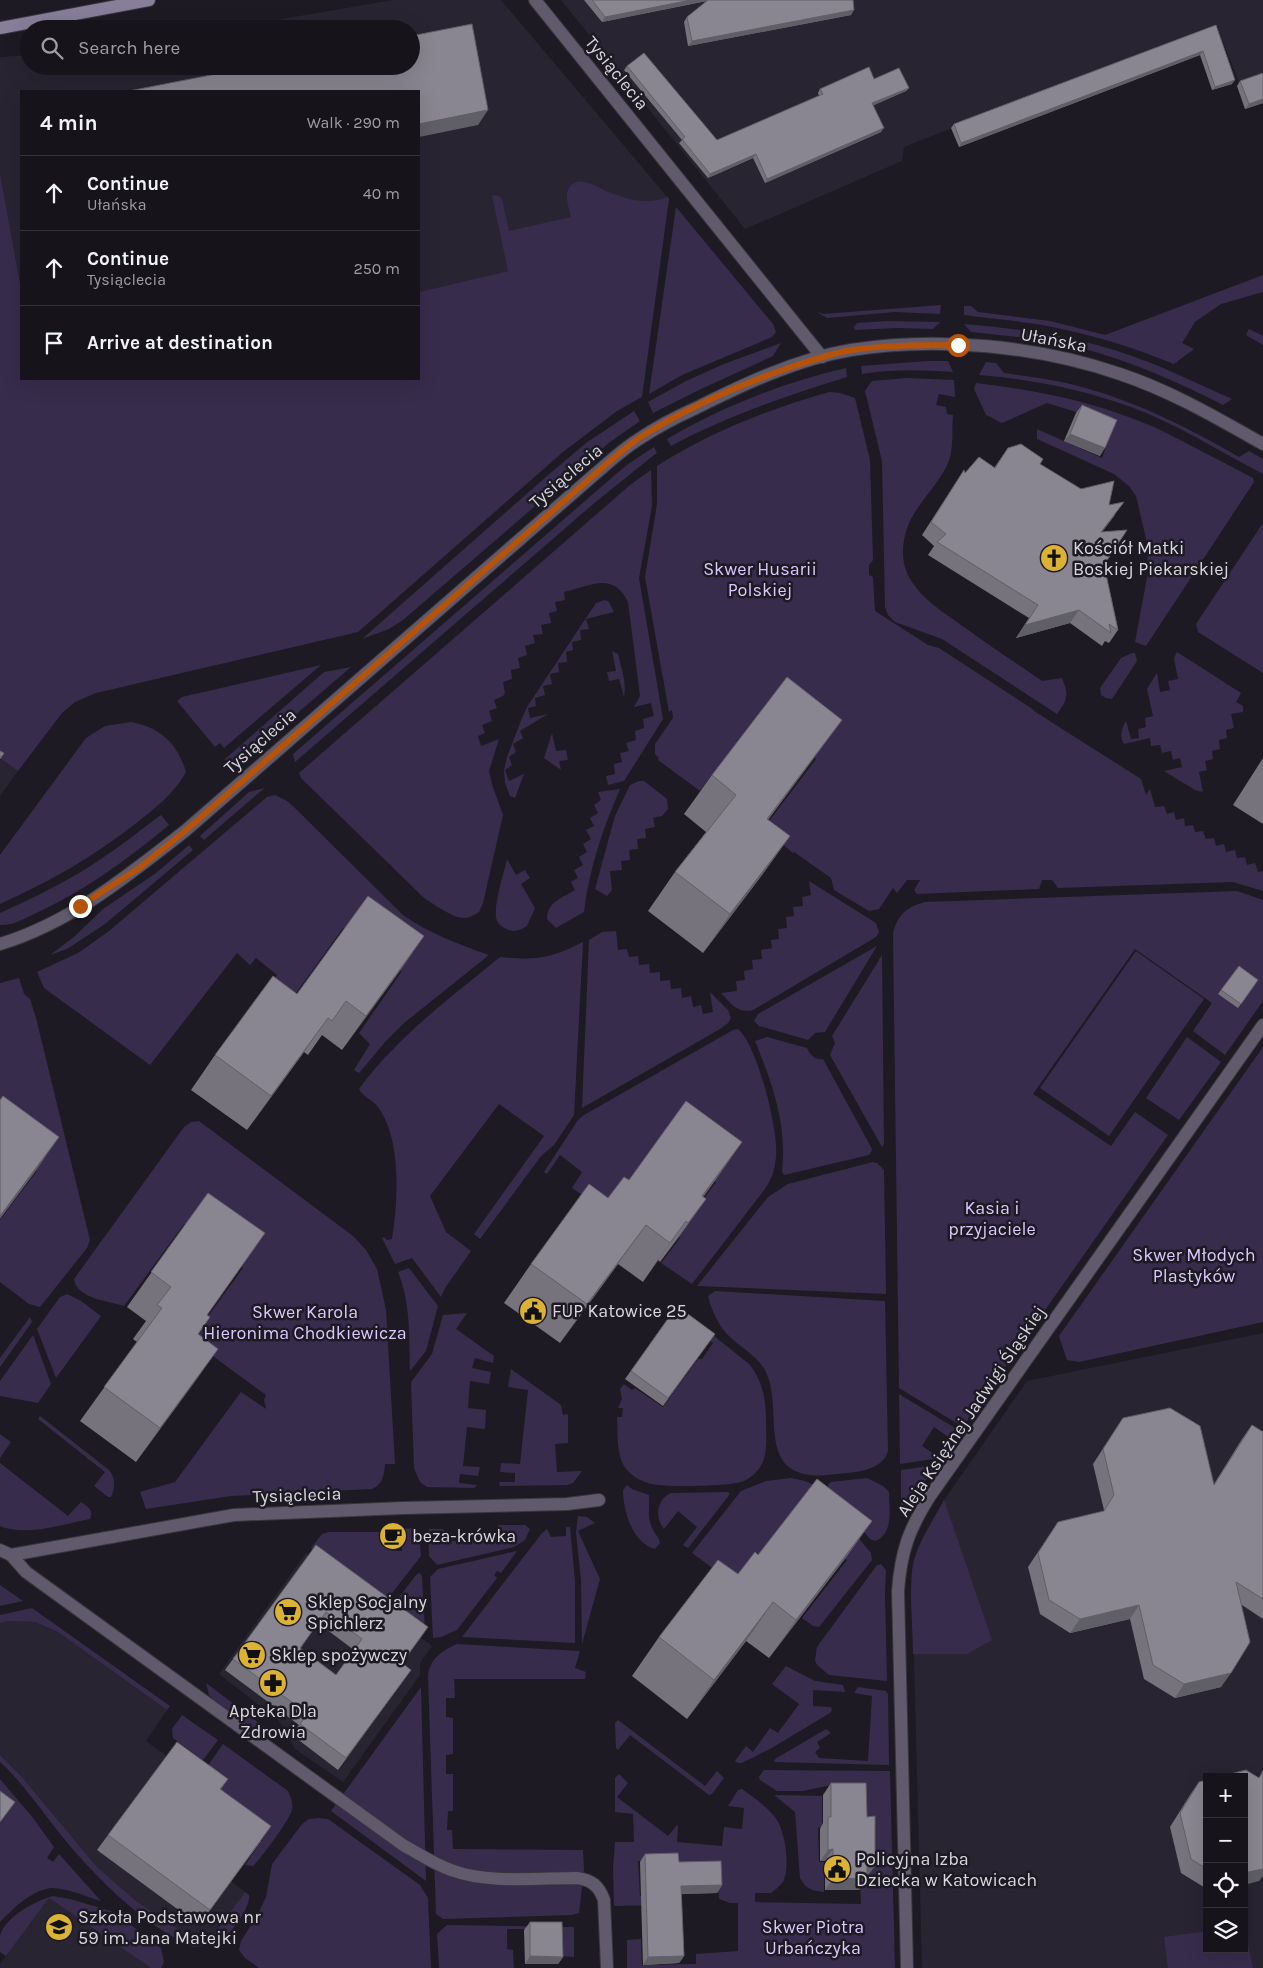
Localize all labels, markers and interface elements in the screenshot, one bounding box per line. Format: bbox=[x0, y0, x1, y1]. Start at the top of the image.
search box bbox=[20, 20, 420, 75]
street label: Tysiąclecia bbox=[580, 32, 654, 114]
icon: search bbox=[38, 34, 66, 62]
text: Search here bbox=[78, 37, 180, 59]
text: 4 min bbox=[40, 111, 98, 135]
text: Walk · 290 m bbox=[307, 113, 400, 132]
text: Continue bbox=[87, 173, 169, 195]
icon: ahead bbox=[40, 179, 68, 207]
text: 40 m bbox=[363, 184, 400, 203]
text: Ułańska bbox=[87, 195, 147, 214]
text: Continue bbox=[87, 248, 169, 270]
icon: ahead bbox=[40, 254, 68, 282]
text: 250 m bbox=[353, 259, 400, 278]
text: Tysiąclecia bbox=[87, 270, 166, 289]
street label: Ułańska bbox=[1019, 323, 1089, 357]
icon: arrive bbox=[40, 329, 68, 357]
text: Arrive at destination bbox=[87, 332, 273, 354]
route start bbox=[947, 334, 970, 357]
street label: Tysiąclecia bbox=[525, 439, 607, 513]
place label: Kościół Matki Boskiej Piekarskiej bbox=[1073, 537, 1229, 580]
church icon: Kościół Matki Boskiej Piekarskiej bbox=[1039, 543, 1069, 573]
park label: Skwer Husarii Polskiej bbox=[703, 558, 817, 601]
street label: Tysiąclecia bbox=[219, 704, 301, 778]
route end bbox=[69, 895, 92, 918]
park label: Kasia i przyjaciele bbox=[948, 1197, 1036, 1240]
park label: Skwer Młodych Plastyków bbox=[1132, 1244, 1256, 1287]
public building icon: FUP Katowice 25 bbox=[518, 1296, 548, 1326]
place label: FUP Katowice 25 bbox=[552, 1300, 687, 1322]
park label: Skwer Karola Hieronima Chodkiewicza bbox=[203, 1301, 407, 1344]
street label: Aleja Księżnej Jadwigi Śląskiej bbox=[891, 1301, 1050, 1521]
street label: Tysiąclecia bbox=[252, 1482, 342, 1508]
cafe icon: beza-krówka bbox=[378, 1521, 408, 1551]
place label: beza-krówka bbox=[412, 1525, 516, 1547]
place label: Sklep Socjalny Spichlerz bbox=[307, 1591, 428, 1634]
supermarket icon: Sklep Socjalny Spichlerz bbox=[273, 1597, 303, 1627]
supermarket icon: Sklep spożywczy bbox=[237, 1640, 267, 1670]
place label: Sklep spożywczy bbox=[271, 1644, 408, 1666]
pharmacy icon: Apteka Dla Zdrowia bbox=[258, 1668, 288, 1698]
place label: Apteka Dla Zdrowia bbox=[229, 1700, 317, 1743]
map controls bbox=[1203, 1773, 1248, 1953]
button: + bbox=[1203, 1773, 1248, 1818]
button: − bbox=[1203, 1818, 1248, 1863]
place label: Policyjna Izba Dziecka w Katowicach bbox=[856, 1848, 1037, 1891]
public building icon: Policyjna Izba Dziecka w Katowicach bbox=[822, 1854, 852, 1884]
button: locate bbox=[1203, 1863, 1248, 1908]
place label: Szkoła Podstawowa nr 59 im. Jana Matejki bbox=[78, 1906, 261, 1949]
button: layers bbox=[1203, 1908, 1248, 1953]
school or university icon: Szkoła Podstawowa nr 59 im. Jana Matejki bbox=[44, 1912, 74, 1942]
park label: Skwer Piotra Urbańczyka bbox=[762, 1916, 864, 1959]

